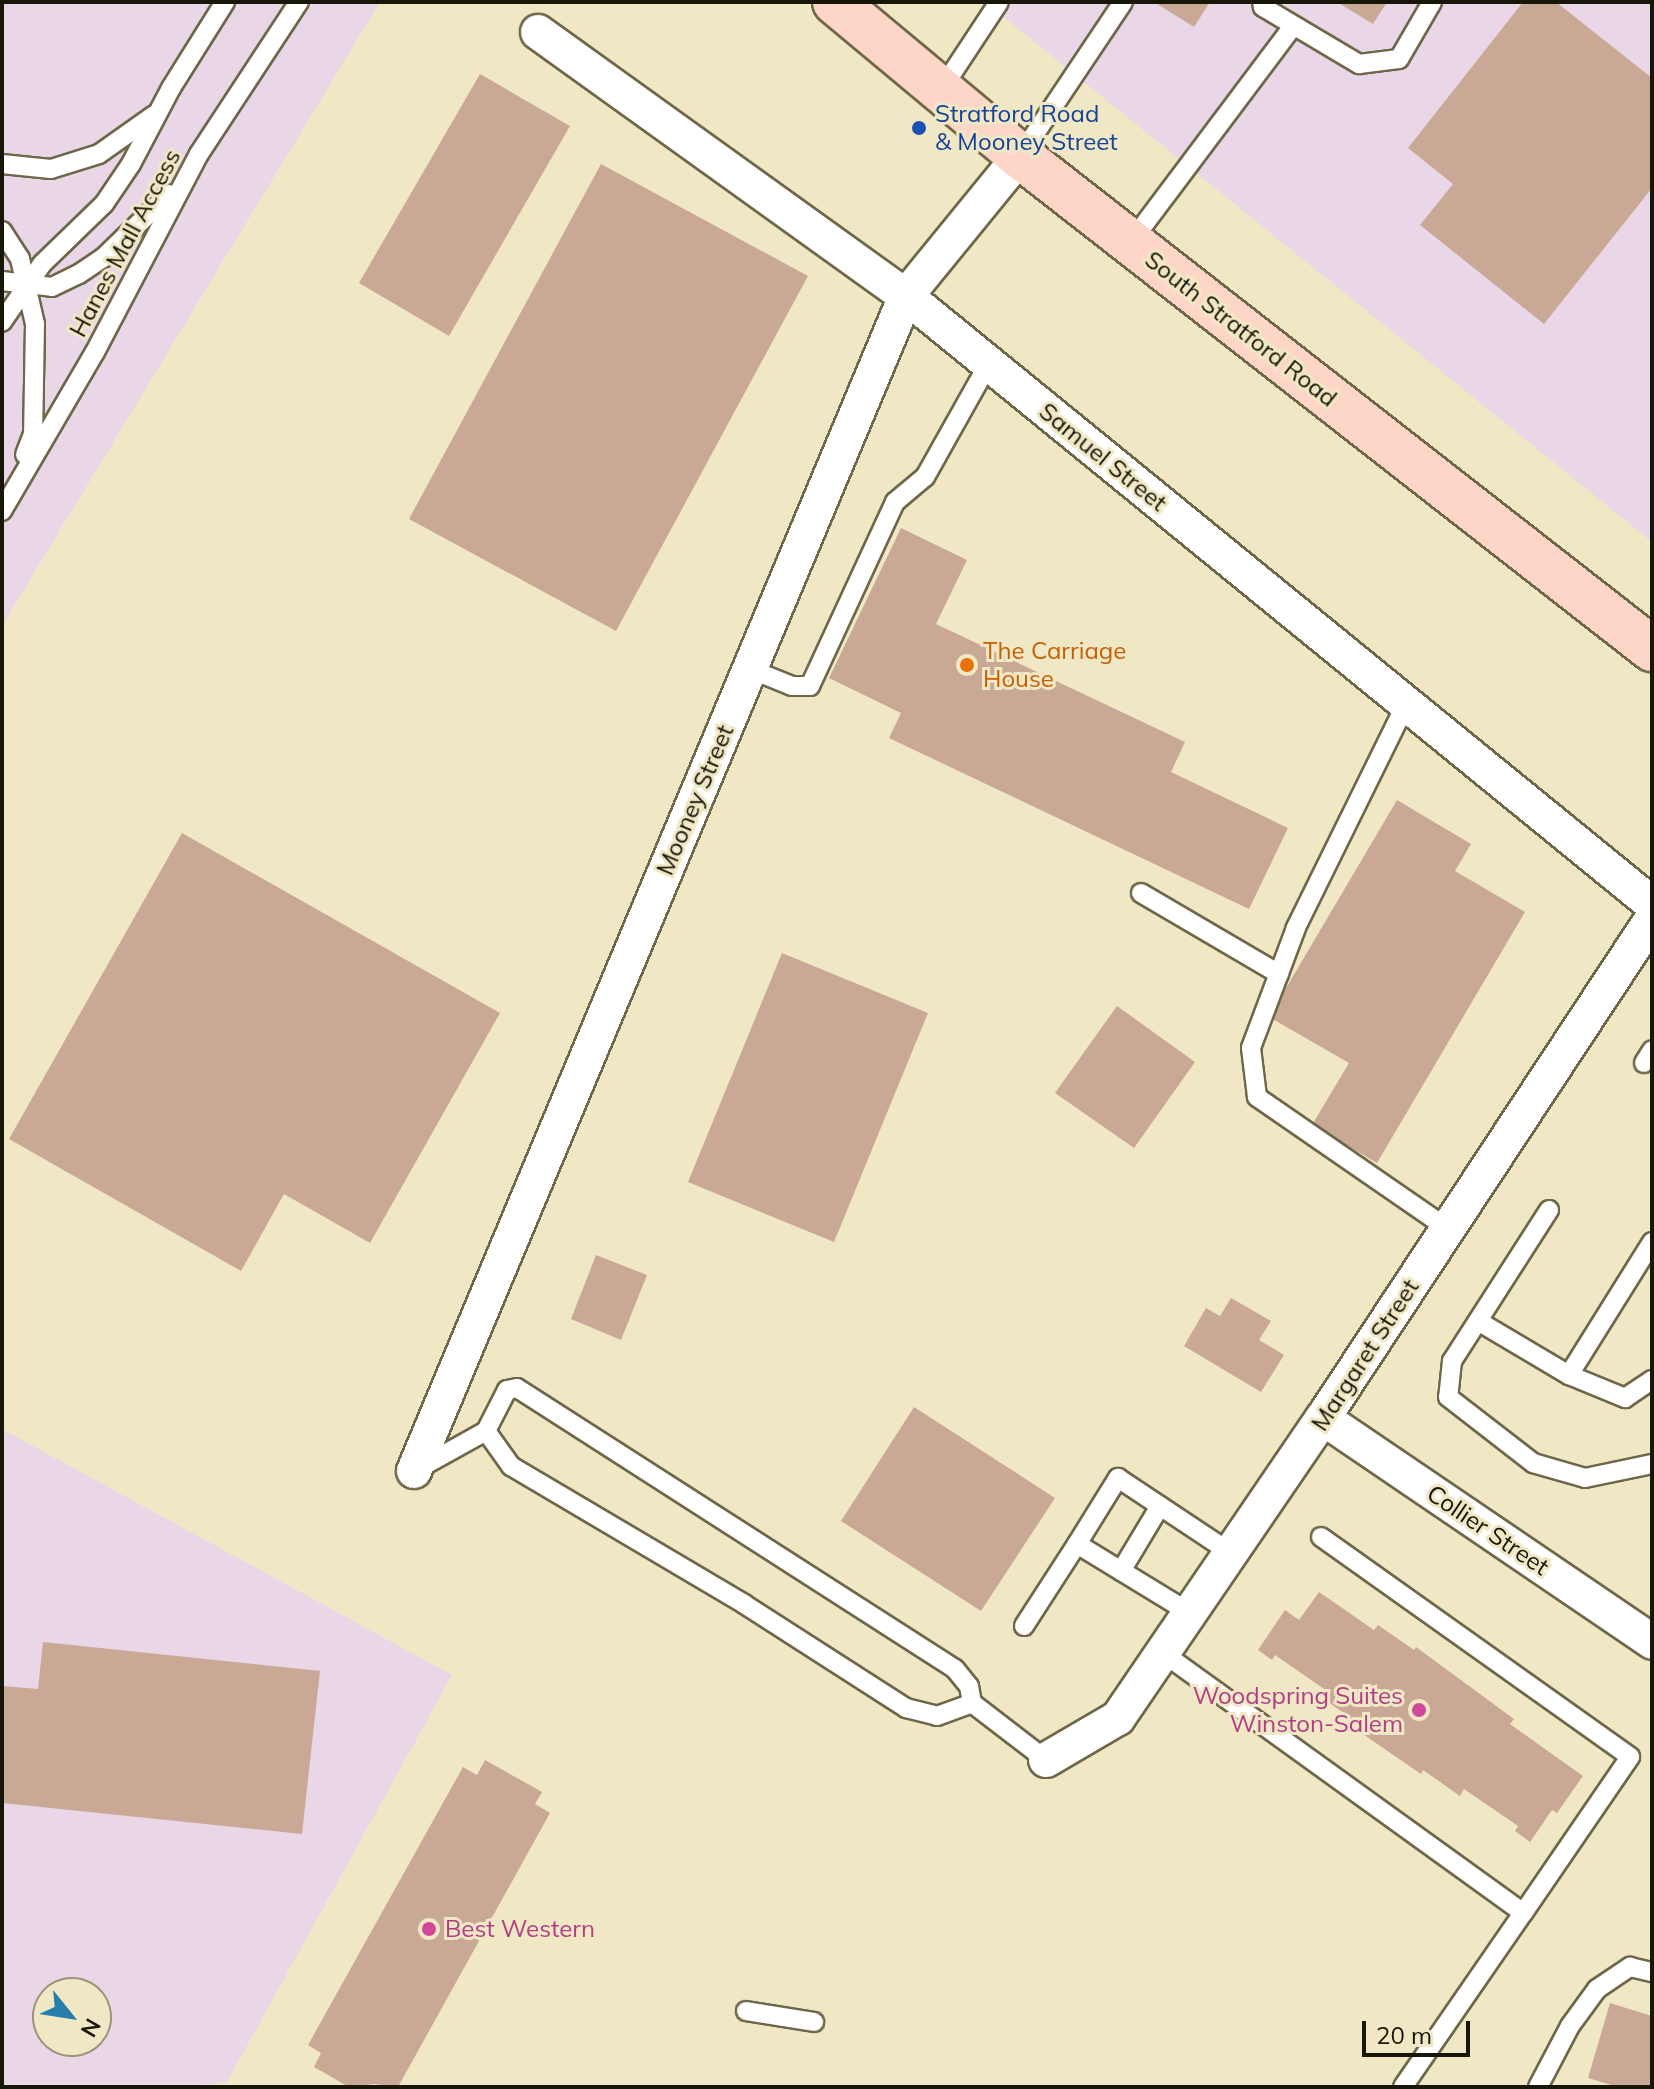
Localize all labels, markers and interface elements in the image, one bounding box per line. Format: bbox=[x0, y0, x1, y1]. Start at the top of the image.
place label: Stratford Road & Mooney Street bbox=[935, 100, 1118, 156]
marker: Stratford Road & Mooney Street bbox=[910, 119, 928, 137]
street label: Hanes Mall Access bbox=[63, 144, 187, 342]
street label: South Stratford Road bbox=[1139, 245, 1343, 413]
street label: Samuel Street bbox=[1033, 397, 1173, 517]
place label: The Carriage House bbox=[983, 637, 1126, 693]
marker: The Carriage House bbox=[958, 656, 976, 674]
street label: Mooney Street bbox=[650, 721, 740, 879]
street label: Margaret Street bbox=[1305, 1274, 1425, 1436]
street label: Collier Street bbox=[1422, 1479, 1554, 1581]
place label: Woodspring Suites Winston-Salem bbox=[1193, 1682, 1403, 1738]
marker: Woodspring Suites Winston-Salem bbox=[1410, 1701, 1428, 1719]
place label: Best Western bbox=[445, 1915, 595, 1943]
marker: Best Western bbox=[420, 1920, 438, 1938]
north arrow bbox=[32, 1977, 112, 2057]
scale bar bbox=[1366, 2005, 1474, 2055]
text: N bbox=[75, 2014, 107, 2042]
text: 20 m bbox=[1376, 2020, 1432, 2050]

